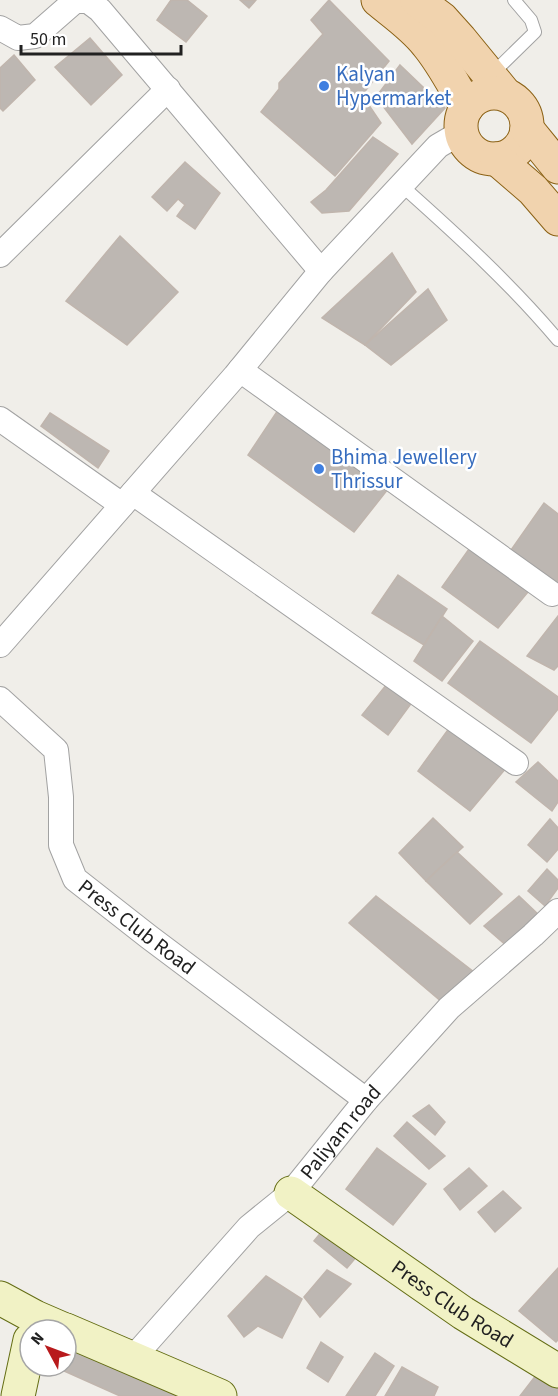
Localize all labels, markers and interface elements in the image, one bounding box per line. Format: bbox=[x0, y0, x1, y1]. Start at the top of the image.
scale bar bbox=[21, 18, 182, 56]
text: 50 m bbox=[30, 27, 66, 52]
place label: Kalyan Hypermarket bbox=[336, 59, 451, 113]
marker: Kalyan Hypermarket bbox=[317, 79, 331, 93]
place label: Bhima Jewellery Thrissur bbox=[331, 442, 477, 496]
marker: Bhima Jewellery Thrissur bbox=[312, 462, 326, 476]
street label: Press Club Road bbox=[72, 872, 202, 982]
street label: Paliyam road bbox=[293, 1078, 388, 1186]
street label: Press Club Road bbox=[385, 1253, 519, 1355]
north arrow bbox=[18, 1318, 78, 1378]
text: N bbox=[26, 1328, 49, 1350]

